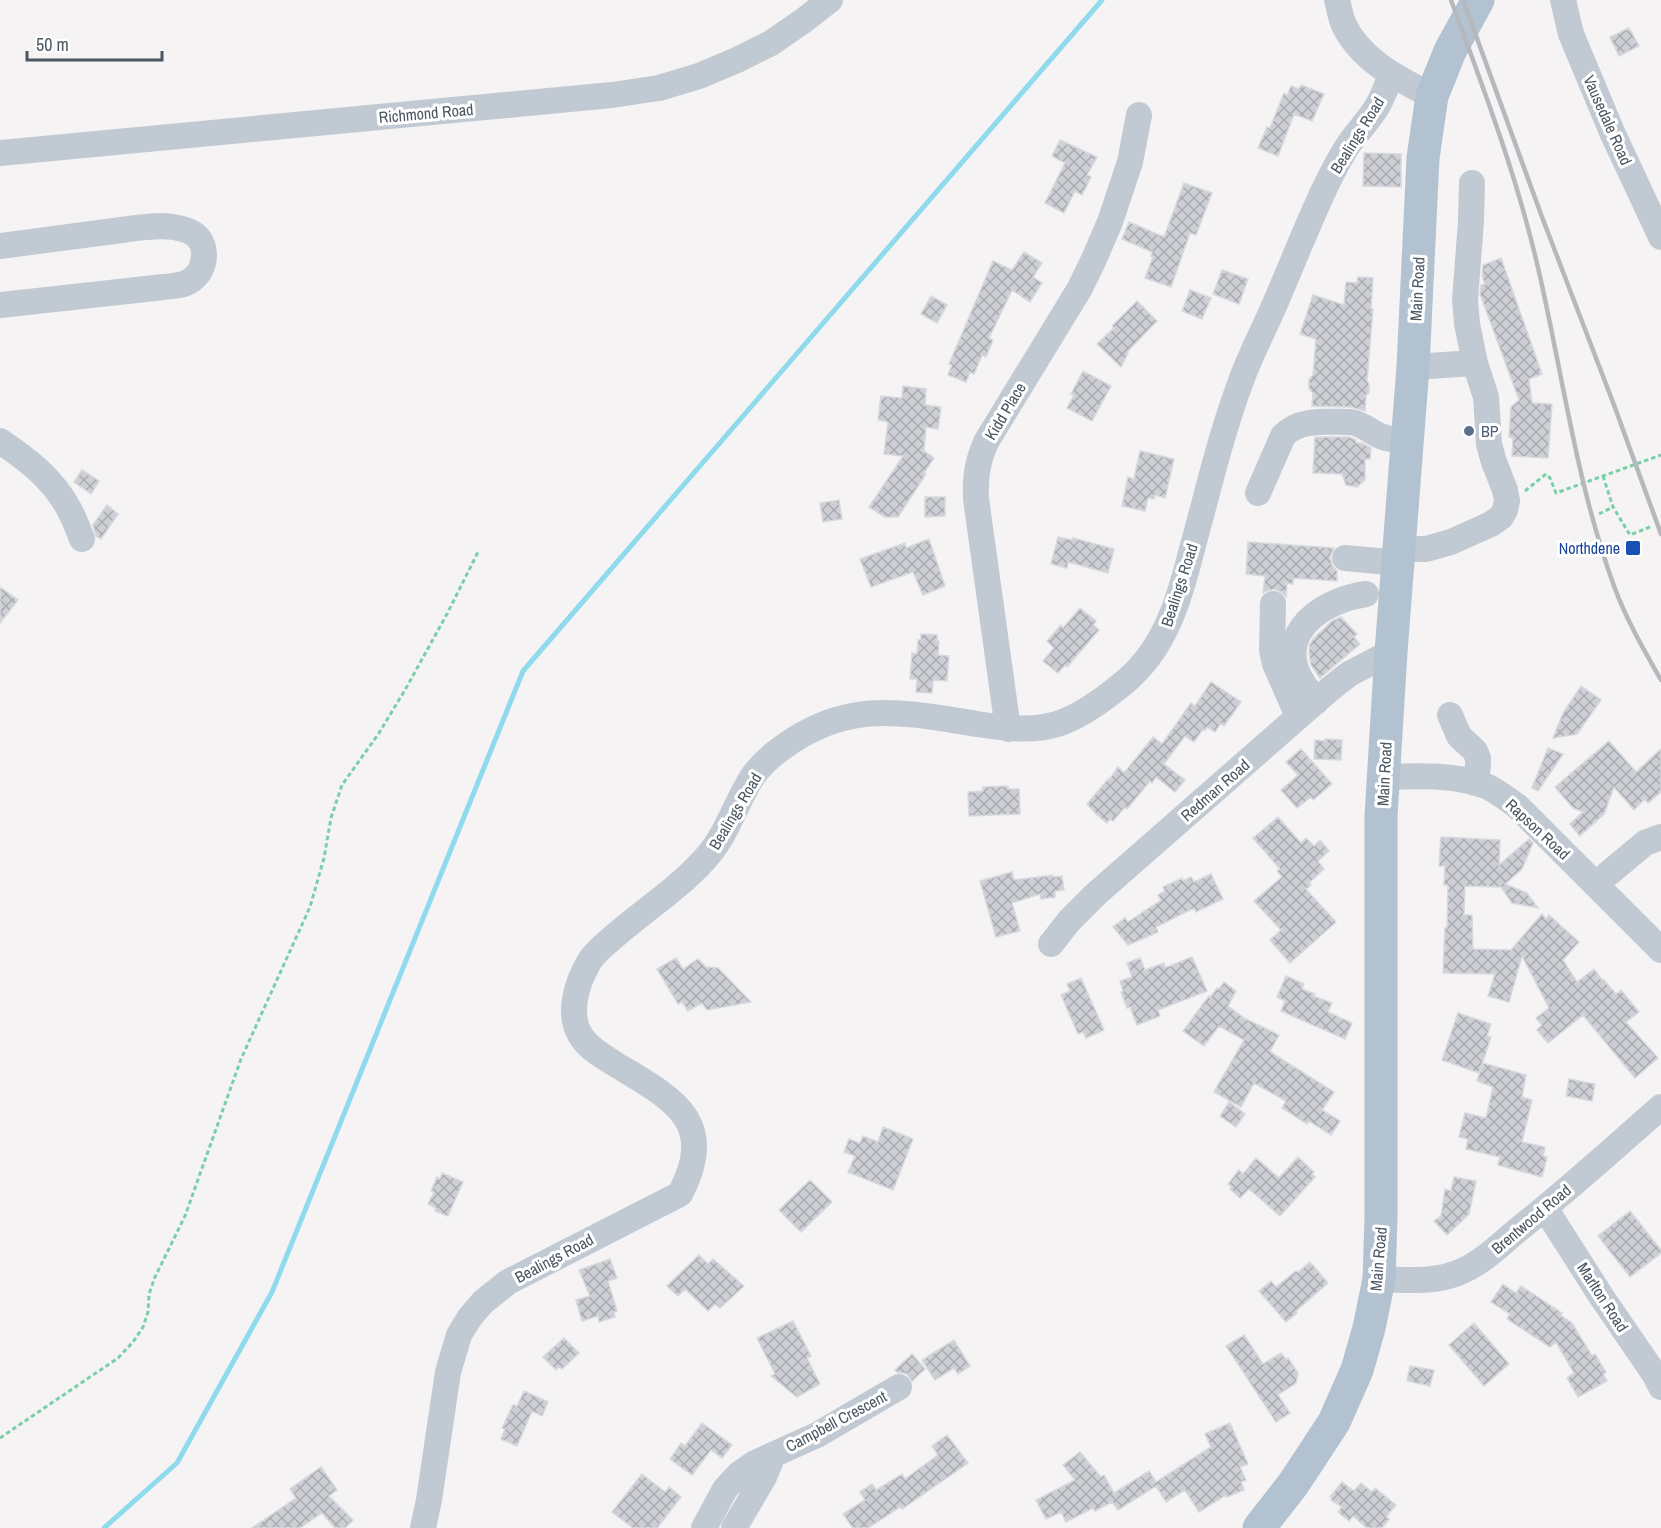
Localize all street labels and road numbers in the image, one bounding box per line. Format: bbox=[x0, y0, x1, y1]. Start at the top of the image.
street label: Vausedale Road bbox=[1578, 72, 1638, 168]
street label: Bealings Road bbox=[1325, 93, 1389, 177]
street label: Richmond Road bbox=[378, 98, 474, 128]
street label: Main Road bbox=[1404, 256, 1430, 322]
street label: Kidd Place bbox=[979, 378, 1031, 444]
street label: Bealings Road bbox=[1155, 541, 1203, 629]
street label: Main Road bbox=[1371, 741, 1397, 807]
street label: Redman Road bbox=[1176, 754, 1254, 826]
street label: Bealings Road bbox=[703, 768, 767, 854]
street label: Rapson Road bbox=[1501, 794, 1575, 864]
street label: Brentwood Road bbox=[1486, 1179, 1576, 1259]
street label: Main Road bbox=[1364, 1226, 1392, 1292]
street label: Bealings Road bbox=[511, 1228, 597, 1288]
street label: Marlton Road bbox=[1572, 1258, 1634, 1336]
street label: Campbell Crescent bbox=[782, 1385, 891, 1457]

